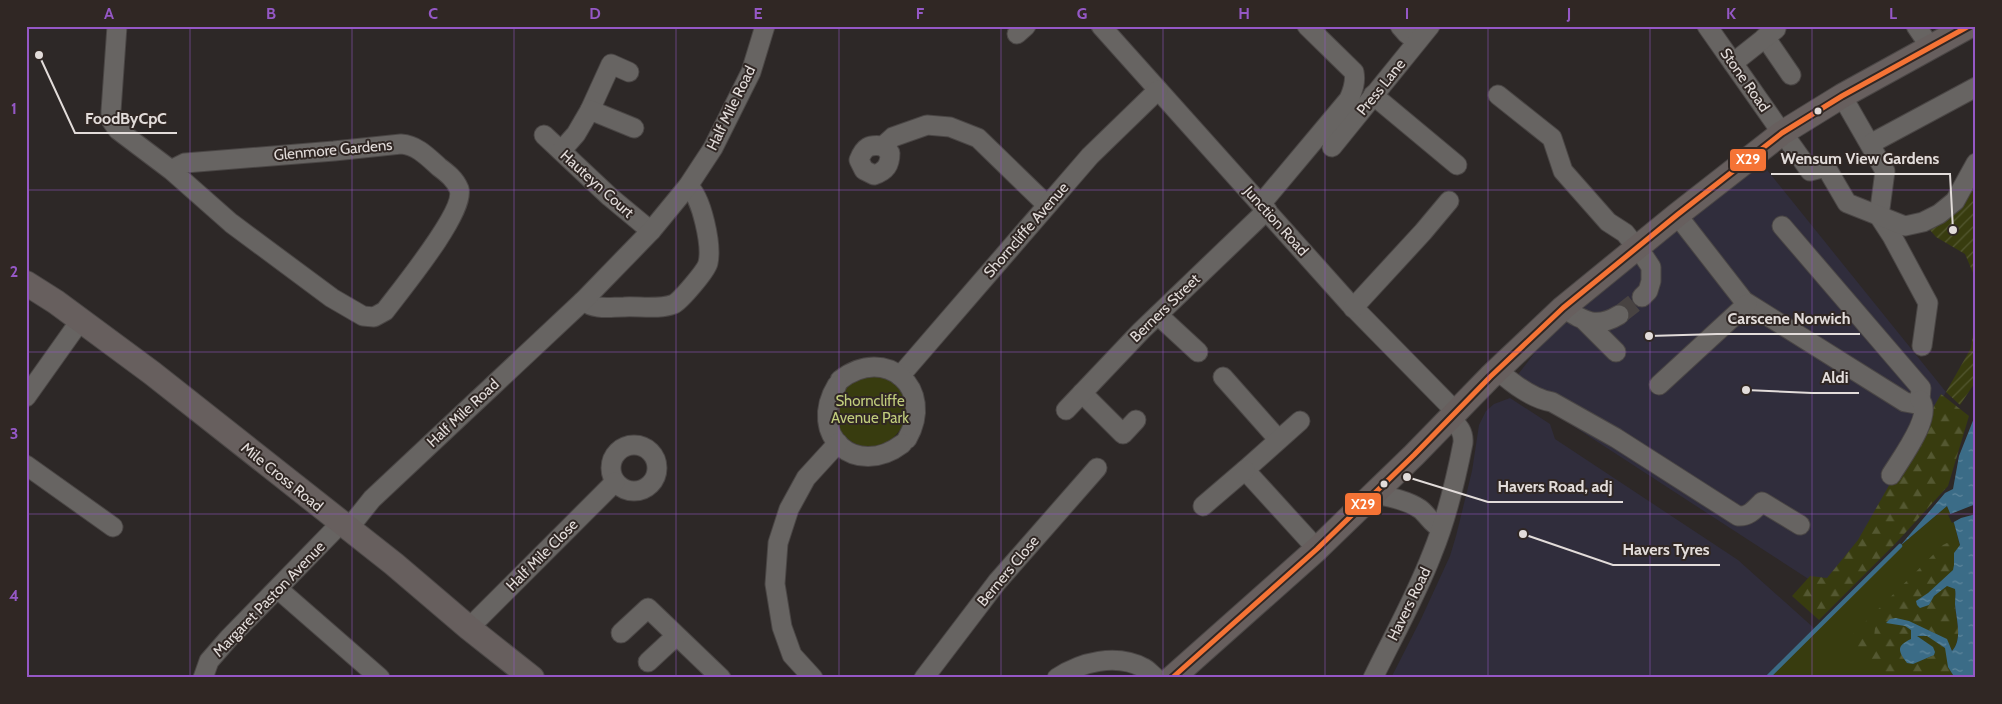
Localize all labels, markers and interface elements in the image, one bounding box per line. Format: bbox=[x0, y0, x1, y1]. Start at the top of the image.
text: A bbox=[104, 4, 114, 23]
text: B bbox=[266, 4, 276, 23]
text: C bbox=[428, 4, 438, 23]
text: D bbox=[589, 4, 601, 23]
text: E bbox=[753, 4, 763, 23]
text: F bbox=[916, 4, 925, 23]
text: G bbox=[1077, 4, 1087, 23]
text: H bbox=[1238, 4, 1250, 23]
text: I bbox=[1405, 4, 1409, 23]
text: J bbox=[1566, 4, 1571, 23]
text: K bbox=[1726, 4, 1736, 23]
text: L bbox=[1889, 4, 1897, 23]
street label: Stone Road bbox=[1716, 45, 1774, 115]
street label: Press Lane bbox=[1353, 55, 1409, 119]
street label: Half Mile Road bbox=[703, 63, 759, 153]
text: 1 bbox=[11, 99, 17, 118]
callout: FoodByCpC bbox=[75, 102, 177, 133]
unlabelled marker bbox=[1813, 106, 1823, 116]
text: FoodByCpC bbox=[85, 109, 167, 128]
street label: Glenmore Gardens bbox=[273, 136, 393, 164]
callout: Wensum View Gardens bbox=[1771, 143, 1950, 174]
street label: Hauteyn Court bbox=[557, 146, 637, 222]
line badge: X29 bbox=[1729, 148, 1767, 172]
text: Wensum View Gardens bbox=[1781, 149, 1940, 168]
text: X29 bbox=[1735, 150, 1760, 168]
street label: Shorncliffe Avenue bbox=[980, 179, 1072, 281]
street label: Junction Road bbox=[1239, 182, 1312, 260]
text: 2 bbox=[10, 262, 18, 281]
street label: Berners Street bbox=[1126, 270, 1204, 346]
callout: Carscene Norwich bbox=[1717, 303, 1860, 334]
text: Carscene Norwich bbox=[1728, 309, 1850, 328]
callout: Aldi bbox=[1812, 362, 1859, 393]
text: Aldi bbox=[1822, 368, 1848, 387]
street label: Half Mile Road bbox=[423, 375, 503, 451]
park label: Shorncliffe Avenue Park bbox=[831, 392, 909, 427]
text: 3 bbox=[10, 424, 18, 443]
street label: Mile Cross Road bbox=[237, 439, 327, 515]
callout: Havers Road, adj bbox=[1488, 471, 1623, 502]
text: Havers Road, adj bbox=[1497, 477, 1613, 496]
unlabelled marker bbox=[1379, 479, 1389, 489]
line badge: X29 bbox=[1344, 492, 1382, 516]
text: X29 bbox=[1350, 495, 1375, 513]
street label: Half Mile Close bbox=[502, 515, 582, 595]
street label: Berners Close bbox=[973, 532, 1043, 610]
callout: Havers Tyres bbox=[1613, 534, 1720, 565]
street label: Margaret Paston Avenue bbox=[209, 537, 329, 661]
text: Havers Tyres bbox=[1622, 540, 1710, 559]
street label: Havers Road bbox=[1384, 564, 1434, 644]
text: 4 bbox=[9, 586, 19, 605]

